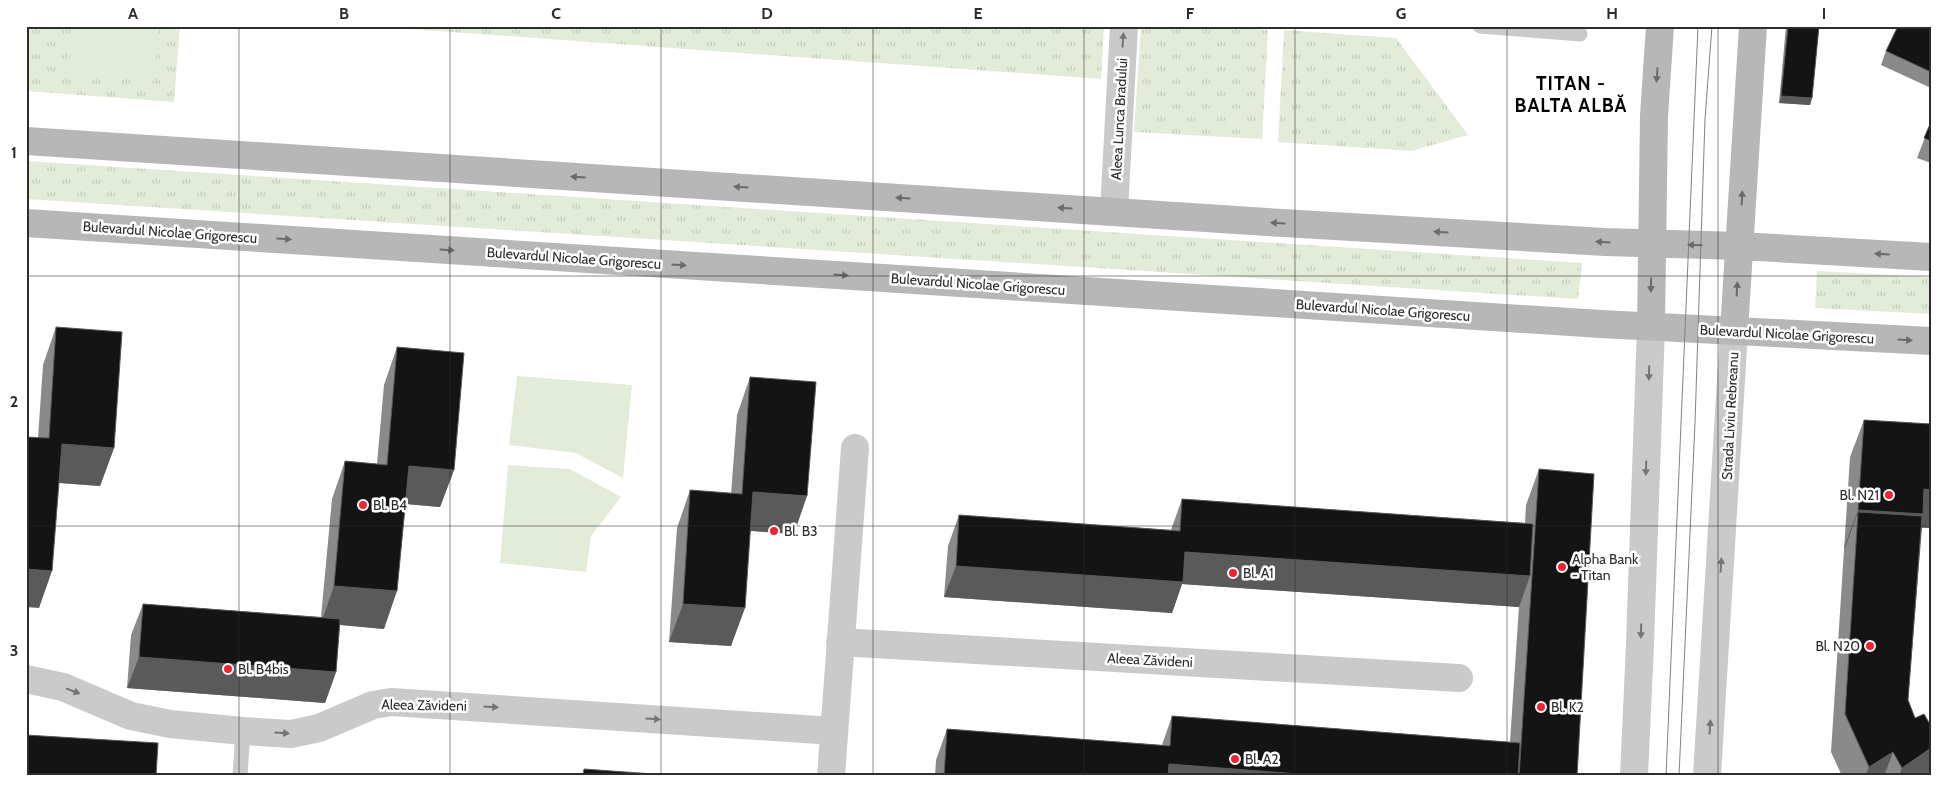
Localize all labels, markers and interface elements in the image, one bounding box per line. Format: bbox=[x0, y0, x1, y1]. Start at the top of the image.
text: A bbox=[128, 4, 138, 23]
text: B bbox=[339, 4, 349, 23]
text: C bbox=[551, 4, 561, 23]
text: D bbox=[761, 4, 773, 23]
text: E bbox=[973, 4, 983, 23]
text: F bbox=[1186, 4, 1195, 23]
text: G bbox=[1396, 4, 1406, 23]
text: H bbox=[1606, 4, 1618, 23]
text: I bbox=[1822, 4, 1826, 23]
one-way arrow bbox=[1120, 32, 1128, 48]
street label: Aleea Lunca Bradului bbox=[1107, 57, 1131, 181]
one-way arrow bbox=[1652, 67, 1660, 83]
district label: TITAN - BALTA ALBĂ bbox=[1515, 72, 1627, 117]
text: 1 bbox=[11, 143, 17, 162]
one-way arrow bbox=[570, 172, 586, 180]
one-way arrow bbox=[732, 183, 748, 191]
one-way arrow bbox=[1738, 190, 1746, 206]
one-way arrow bbox=[894, 193, 910, 201]
one-way arrow bbox=[1057, 204, 1073, 212]
street label: Bulevardul Nicolae Grigorescu bbox=[82, 217, 258, 247]
one-way arrow bbox=[1270, 218, 1286, 226]
one-way arrow bbox=[1432, 227, 1448, 235]
one-way arrow bbox=[277, 236, 293, 244]
one-way arrow bbox=[1595, 237, 1611, 245]
one-way arrow bbox=[1687, 241, 1703, 249]
street label: Bulevardul Nicolae Grigorescu bbox=[486, 243, 662, 273]
one-way arrow bbox=[439, 246, 455, 254]
one-way arrow bbox=[1874, 250, 1890, 258]
one-way arrow bbox=[671, 261, 687, 269]
street label: Bulevardul Nicolae Grigorescu bbox=[890, 269, 1066, 299]
one-way arrow bbox=[833, 272, 849, 280]
one-way arrow bbox=[1647, 277, 1655, 293]
one-way arrow bbox=[1733, 281, 1741, 297]
street label: Bulevardul Nicolae Grigorescu bbox=[1295, 295, 1471, 325]
street label: Bulevardul Nicolae Grigorescu bbox=[1699, 320, 1875, 348]
one-way arrow bbox=[1898, 336, 1914, 344]
street label: Strada Liviu Rebreanu bbox=[1718, 352, 1742, 480]
one-way arrow bbox=[1645, 365, 1653, 381]
text: 2 bbox=[10, 392, 18, 411]
one-way arrow bbox=[1642, 460, 1650, 476]
place label: Bl. N21 bbox=[1840, 486, 1879, 504]
marker: Bl. N21 bbox=[1883, 489, 1895, 501]
place label: Bl. B4 bbox=[373, 496, 407, 514]
marker: Bl. B4 bbox=[357, 499, 369, 511]
place label: Bl. B3 bbox=[784, 522, 818, 540]
marker: Bl. B3 bbox=[768, 525, 780, 537]
place label: Alpha Bank - Titan bbox=[1572, 550, 1639, 584]
one-way arrow bbox=[1717, 557, 1725, 573]
marker: Alpha Bank - Titan bbox=[1556, 561, 1568, 573]
place label: Bl. A1 bbox=[1243, 564, 1274, 582]
marker: Bl. A1 bbox=[1227, 567, 1239, 579]
one-way arrow bbox=[1636, 623, 1644, 639]
place label: Bl. N20 bbox=[1815, 637, 1860, 655]
marker: Bl. N20 bbox=[1864, 640, 1876, 652]
text: 3 bbox=[10, 641, 18, 660]
street label: Aleea Zăvideni bbox=[1107, 649, 1193, 671]
place label: Bl. B4bis bbox=[238, 660, 289, 678]
marker: Bl. B4bis bbox=[222, 663, 234, 675]
one-way arrow bbox=[66, 688, 81, 695]
street label: Aleea Zăvideni bbox=[381, 695, 467, 715]
place label: Bl. K2 bbox=[1551, 698, 1584, 716]
marker: Bl. K2 bbox=[1535, 701, 1547, 713]
one-way arrow bbox=[483, 704, 499, 712]
one-way arrow bbox=[645, 715, 661, 723]
one-way arrow bbox=[1707, 719, 1715, 735]
one-way arrow bbox=[274, 730, 290, 738]
place label: Bl. A2 bbox=[1245, 750, 1279, 768]
marker: Bl. A2 bbox=[1229, 753, 1241, 765]

